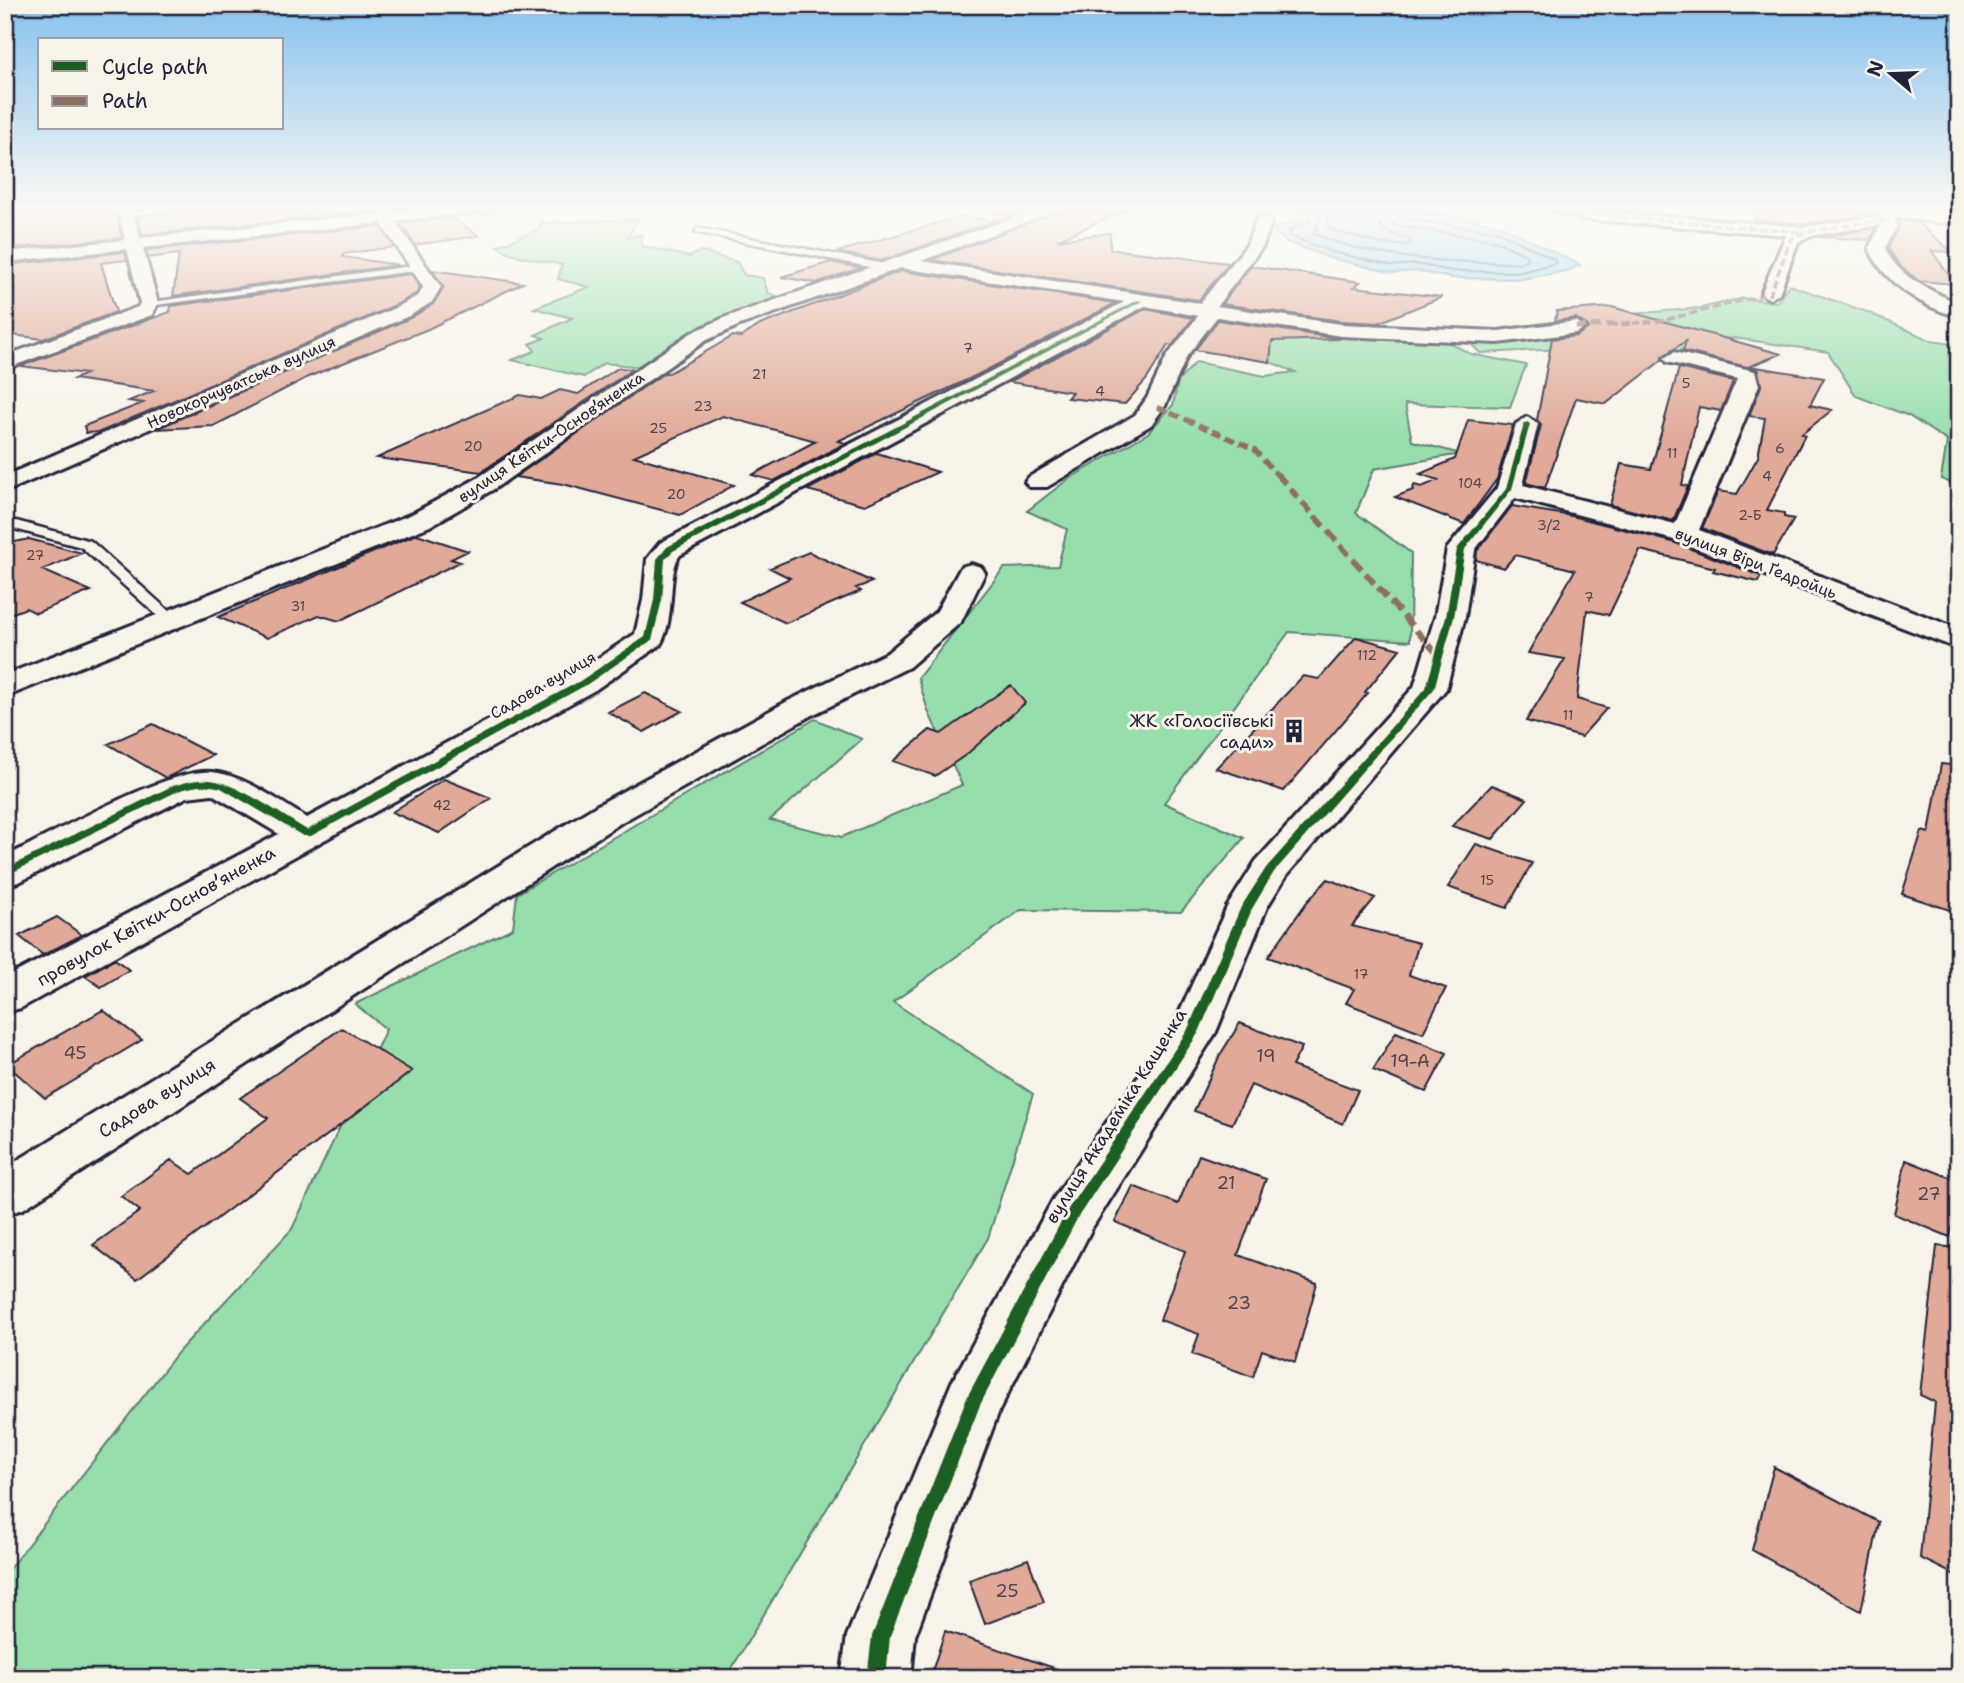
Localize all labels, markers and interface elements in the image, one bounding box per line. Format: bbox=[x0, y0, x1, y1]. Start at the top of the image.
legend bbox=[38, 38, 284, 130]
north arrow bbox=[1856, 38, 1926, 108]
text: Cycle path bbox=[102, 53, 208, 81]
text: N bbox=[1861, 57, 1890, 80]
text: Path bbox=[102, 87, 148, 115]
street label: Новокорчуватська вулиця bbox=[143, 331, 339, 433]
house number: 7 bbox=[963, 339, 973, 357]
house number: 21 bbox=[752, 365, 766, 383]
street label: вулиця Квітки-Основ’яненка bbox=[454, 367, 648, 507]
house number: 5 bbox=[1682, 374, 1690, 392]
house number: 4 bbox=[1095, 382, 1105, 400]
house number: 23 bbox=[694, 397, 712, 415]
house number: 25 bbox=[649, 419, 667, 437]
house number: 20 bbox=[463, 437, 483, 455]
house number: 6 bbox=[1775, 439, 1785, 457]
house number: 11 bbox=[1666, 444, 1678, 462]
house number: 4 bbox=[1762, 467, 1772, 485]
house number: 104 bbox=[1458, 474, 1483, 492]
house number: 20 bbox=[666, 485, 686, 503]
house number: 2-Б bbox=[1738, 506, 1762, 524]
house number: 3/2 bbox=[1537, 516, 1561, 534]
street label: вулиця Віри Ґедройць bbox=[1672, 522, 1840, 604]
house number: 27 bbox=[26, 546, 44, 564]
house number: 7 bbox=[1584, 588, 1594, 606]
house number: 31 bbox=[291, 597, 305, 615]
street label: Садова вулиця bbox=[486, 646, 600, 724]
house number: 112 bbox=[1357, 646, 1377, 664]
house number: 11 bbox=[1562, 706, 1574, 724]
place label: ЖК «Голосіївські сади» bbox=[1130, 709, 1274, 754]
building icon: ЖК «Голосіївські сади» bbox=[1280, 717, 1308, 745]
house number: 42 bbox=[433, 796, 451, 814]
street label: провулок Квітки-Основʼяненка bbox=[32, 840, 280, 992]
house number: 15 bbox=[1480, 871, 1494, 889]
house number: 17 bbox=[1354, 965, 1368, 983]
street label: вулиця Академіка Кащенка bbox=[1040, 1004, 1192, 1228]
house number: 45 bbox=[63, 1041, 87, 1065]
house number: 19 bbox=[1256, 1044, 1276, 1068]
house number: 19-А bbox=[1390, 1049, 1430, 1073]
street label: Садова вулиця bbox=[94, 1052, 220, 1144]
house number: 21 bbox=[1216, 1171, 1236, 1195]
house number: 27 bbox=[1917, 1182, 1941, 1206]
house number: 23 bbox=[1227, 1291, 1251, 1315]
house number: 25 bbox=[995, 1579, 1019, 1603]

